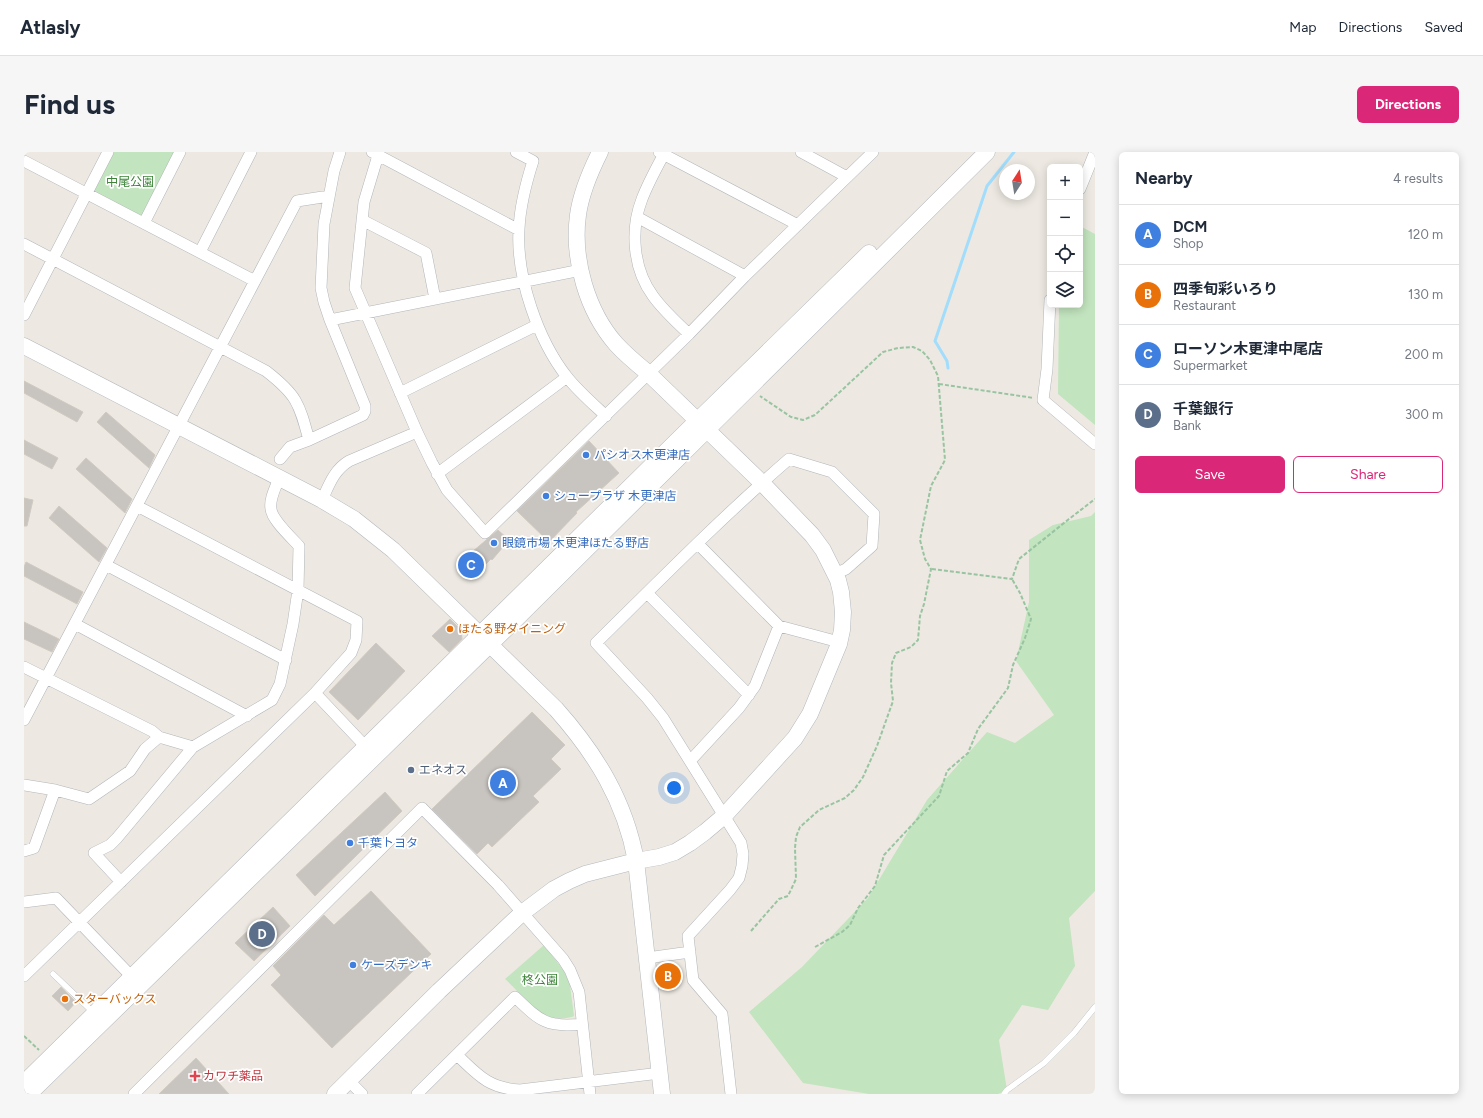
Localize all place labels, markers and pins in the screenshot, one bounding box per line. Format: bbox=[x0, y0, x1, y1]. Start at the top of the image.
place label: パシオス木更津店 bbox=[594, 448, 690, 462]
marker: パシオス木更津店 bbox=[581, 450, 591, 460]
place label: シュープラザ 木更津店 bbox=[554, 489, 676, 503]
marker: シュープラザ 木更津店 bbox=[541, 491, 551, 501]
place label: 眼鏡市場 木更津ほたる野店 bbox=[502, 536, 649, 550]
marker: 眼鏡市場 木更津ほたる野店 bbox=[489, 538, 499, 548]
pin: C bbox=[458, 550, 484, 580]
place label: ほたる野ダイニング bbox=[458, 622, 566, 636]
marker: ほたる野ダイニング bbox=[445, 624, 455, 634]
place label: エネオス bbox=[419, 763, 467, 777]
marker: エネオス bbox=[406, 765, 416, 775]
pin: A bbox=[490, 768, 516, 798]
place label: 千葉トヨタ bbox=[358, 836, 418, 850]
marker: 千葉トヨタ bbox=[345, 838, 355, 848]
pin: D bbox=[249, 919, 275, 949]
place label: ケーズデンキ bbox=[361, 958, 432, 972]
marker: ケーズデンキ bbox=[348, 960, 358, 970]
pin: B bbox=[655, 961, 681, 991]
place label: スターバックス bbox=[73, 992, 157, 1006]
marker: スターバックス bbox=[60, 994, 70, 1004]
place label: カワチ薬品 bbox=[203, 1069, 263, 1083]
marker: カワチ薬品 bbox=[190, 1071, 200, 1081]

